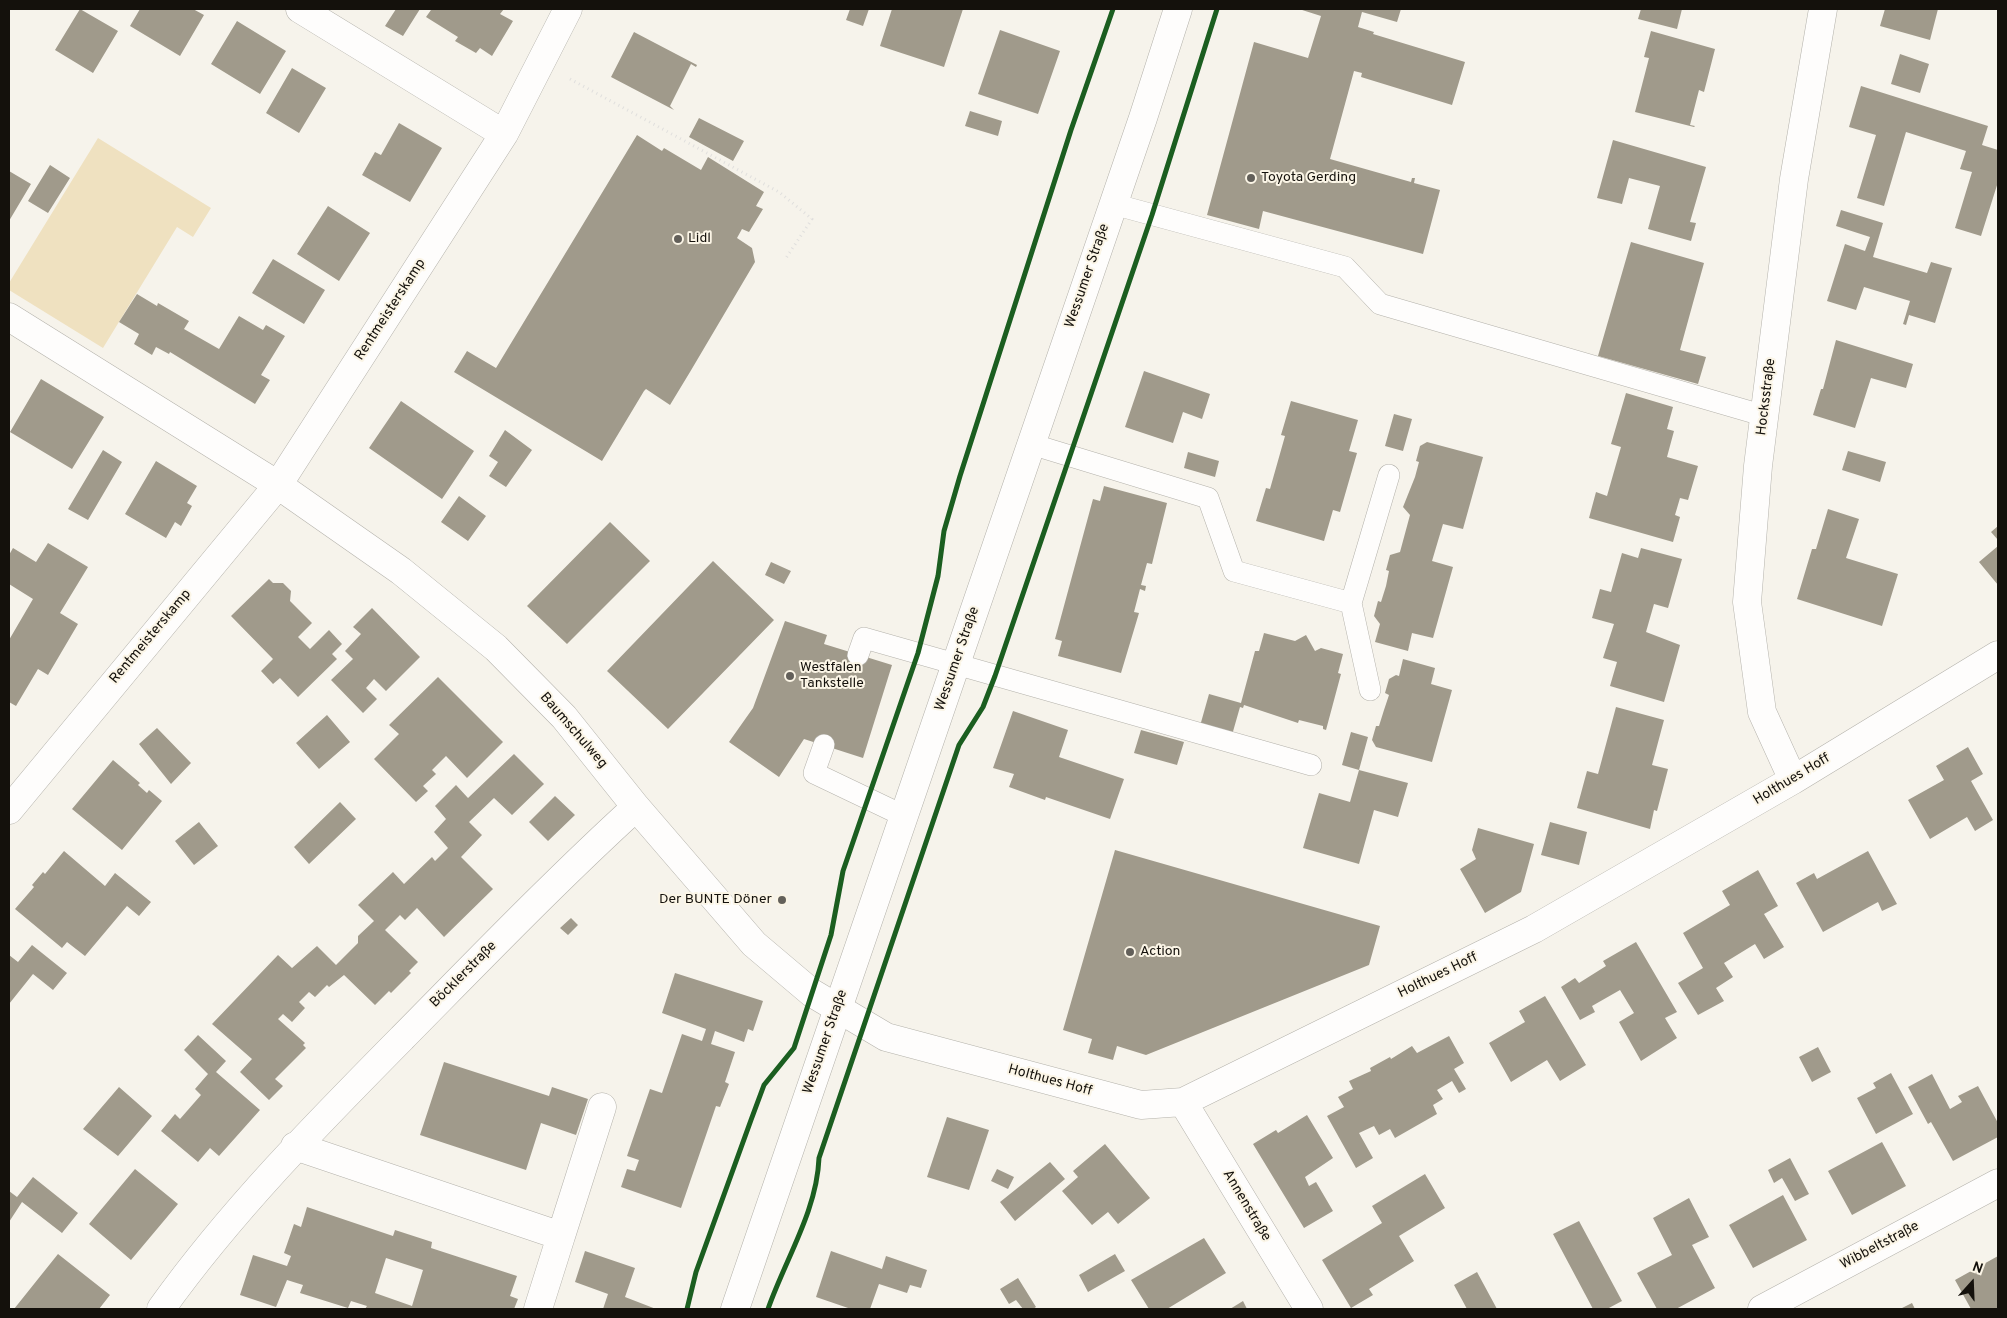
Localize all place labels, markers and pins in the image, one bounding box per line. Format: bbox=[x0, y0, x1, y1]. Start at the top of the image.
place label: Toyota Gerding bbox=[1261, 170, 1356, 186]
marker: Toyota Gerding bbox=[1245, 172, 1257, 184]
place label: Lidl bbox=[688, 231, 711, 247]
marker: Lidl bbox=[672, 233, 684, 245]
place label: Westfalen Tankstelle bbox=[800, 660, 864, 692]
marker: Westfalen Tankstelle bbox=[784, 670, 796, 682]
place label: Der BUNTE Döner bbox=[659, 892, 772, 908]
marker: Der BUNTE Döner bbox=[776, 894, 788, 906]
place label: Action bbox=[1140, 944, 1180, 960]
marker: Action bbox=[1124, 946, 1136, 958]

